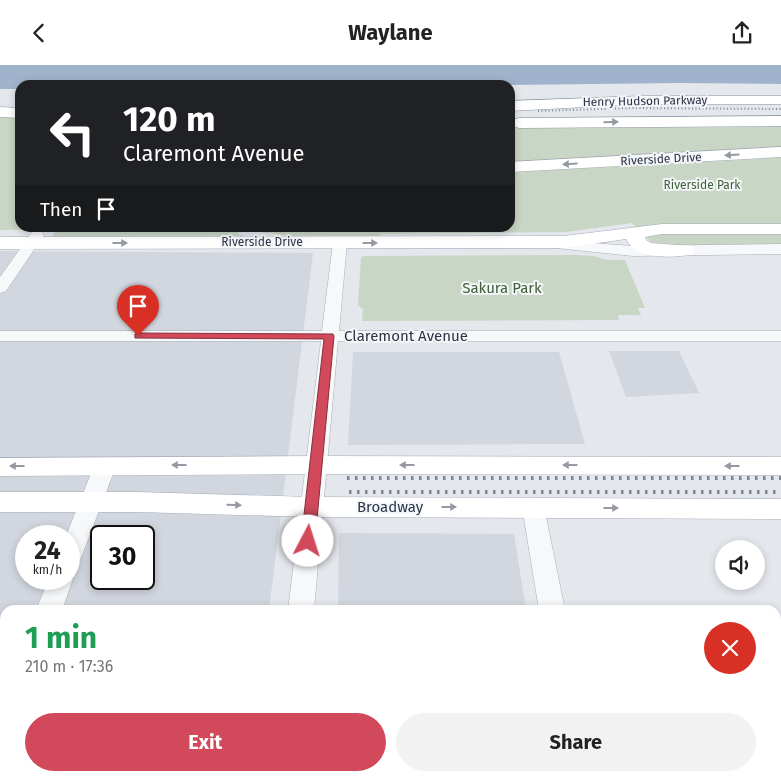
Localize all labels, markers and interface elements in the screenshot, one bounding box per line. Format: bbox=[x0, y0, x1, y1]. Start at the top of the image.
icon: back bbox=[25, 19, 53, 47]
text: Waylane bbox=[348, 19, 433, 46]
icon: share bbox=[728, 19, 756, 47]
street label: Henry Hudson Parkway bbox=[582, 93, 708, 109]
text: 120 m bbox=[123, 98, 216, 140]
icon: left bbox=[40, 100, 105, 165]
one-way arrow bbox=[603, 118, 619, 126]
text: Claremont Avenue bbox=[123, 140, 305, 167]
street label: Riverside Drive bbox=[620, 150, 702, 168]
one-way arrow bbox=[724, 152, 740, 160]
one-way arrow bbox=[562, 161, 578, 169]
park label: Riverside Park bbox=[664, 178, 741, 192]
icon: arrive bbox=[92, 195, 120, 223]
text: Then bbox=[40, 198, 82, 221]
street label: Riverside Drive bbox=[221, 235, 303, 249]
one-way arrow bbox=[112, 239, 128, 247]
one-way arrow bbox=[362, 239, 378, 247]
park label: Sakura Park bbox=[462, 279, 542, 297]
pin bbox=[117, 285, 159, 336]
icon: arrive bbox=[124, 292, 152, 320]
street label: Claremont Avenue bbox=[344, 327, 468, 345]
one-way arrow bbox=[171, 461, 187, 469]
one-way arrow bbox=[399, 461, 415, 469]
one-way arrow bbox=[562, 461, 578, 469]
one-way arrow bbox=[724, 462, 740, 470]
one-way arrow bbox=[9, 463, 25, 471]
street label: Broadway bbox=[357, 498, 424, 516]
one-way arrow bbox=[226, 502, 242, 510]
one-way arrow bbox=[441, 503, 457, 511]
one-way arrow bbox=[604, 504, 620, 512]
position arrow bbox=[281, 514, 333, 566]
speed limit sign: 30 bbox=[90, 525, 155, 590]
text: 24 bbox=[34, 536, 61, 566]
map controls bbox=[715, 540, 765, 590]
button: sound bbox=[715, 540, 765, 590]
text: km/h bbox=[33, 563, 62, 577]
text: 1 min bbox=[25, 620, 97, 656]
button: close bbox=[704, 622, 756, 674]
text: 210 m · 17:36 bbox=[25, 657, 113, 676]
button: Exit bbox=[25, 713, 386, 771]
button: Share bbox=[396, 713, 756, 771]

